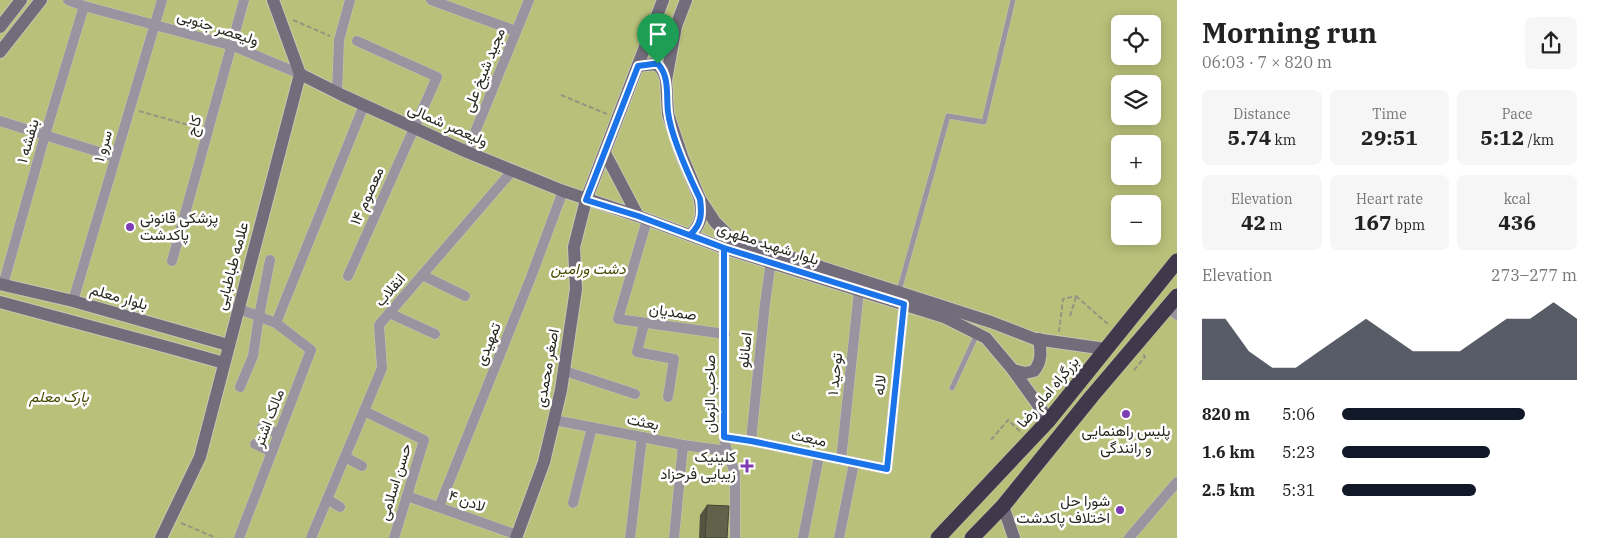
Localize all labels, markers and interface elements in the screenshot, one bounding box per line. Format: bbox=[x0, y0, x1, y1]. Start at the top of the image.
street label: ولیعصر جنوبی bbox=[175, 5, 261, 51]
pin bbox=[637, 13, 679, 64]
text: Morning run bbox=[1202, 14, 1377, 51]
map controls bbox=[1111, 15, 1161, 245]
button: locate bbox=[1111, 15, 1161, 65]
button: share bbox=[1525, 17, 1577, 69]
icon: arrive bbox=[644, 20, 672, 48]
street label: مجید شیخ علی bbox=[458, 25, 511, 116]
text: 06:03 · 7 × 820 m bbox=[1202, 52, 1332, 72]
button: layers bbox=[1111, 75, 1161, 125]
street label: ولیعصر شمالی bbox=[405, 98, 491, 152]
text: Distance bbox=[1233, 105, 1290, 123]
text: Time bbox=[1372, 105, 1407, 123]
text: Pace bbox=[1502, 105, 1533, 123]
street label: کاج bbox=[182, 113, 208, 139]
street label: بنفشه ۱ bbox=[12, 117, 43, 165]
text: 5.74 bbox=[1228, 123, 1271, 151]
text: 29:51 bbox=[1361, 123, 1418, 151]
text: 5:12 bbox=[1480, 123, 1524, 151]
street label: سرو ۱ bbox=[89, 128, 116, 164]
text: km bbox=[1271, 131, 1296, 149]
text: /km bbox=[1524, 131, 1554, 149]
button: + bbox=[1111, 135, 1161, 185]
street label: ۱۴ معصوم bbox=[345, 164, 389, 228]
text: Elevation bbox=[1231, 190, 1293, 208]
text: Heart rate bbox=[1356, 190, 1423, 208]
text: kcal bbox=[1504, 190, 1531, 208]
button: − bbox=[1111, 195, 1161, 245]
place label: پزشکی قانونی پاکدشت bbox=[140, 208, 218, 245]
text: 42 bbox=[1241, 208, 1266, 236]
text: 167 bbox=[1354, 208, 1392, 236]
text: 436 bbox=[1498, 208, 1536, 236]
text: m bbox=[1266, 216, 1283, 234]
text: bpm bbox=[1392, 216, 1425, 234]
street label: بلوار شهید مطهری bbox=[714, 218, 822, 270]
street label: علامه طباطبایی bbox=[211, 220, 253, 312]
marker: پزشکی قانونی پاکدشت bbox=[124, 221, 136, 233]
park label: دشت ورامین bbox=[550, 259, 626, 278]
text: Elevation bbox=[1202, 265, 1272, 285]
text: 273–277 m bbox=[1491, 265, 1577, 285]
street label: انقلاب bbox=[370, 269, 409, 310]
street label: بلوار معلم bbox=[88, 279, 150, 315]
street label: صمدیان bbox=[648, 299, 698, 324]
street label: تمهیدی bbox=[470, 319, 506, 368]
street label: اصغر محمدی bbox=[530, 327, 564, 409]
street label: اصانلو bbox=[733, 331, 756, 369]
street label: توحید ۱ bbox=[823, 351, 846, 396]
street label: بزرگراه امام رضا bbox=[1012, 352, 1084, 432]
street label: صاحب الزمان bbox=[700, 355, 719, 433]
street label: لاله bbox=[869, 374, 890, 396]
street label: مالک اشتر bbox=[248, 386, 288, 450]
park label: پارک معلم bbox=[28, 387, 89, 407]
text: 820 m bbox=[1202, 404, 1250, 424]
text: 5:06 bbox=[1282, 404, 1315, 424]
marker: پلیس راهنمایی و رانندگی bbox=[1120, 408, 1132, 420]
street label: بعثت bbox=[625, 409, 661, 434]
place label: پلیس راهنمایی و رانندگی bbox=[1082, 421, 1170, 458]
street label: مبعث bbox=[790, 425, 829, 451]
street label: حسن اسلامی bbox=[374, 441, 416, 523]
text: 1.6 km bbox=[1202, 442, 1255, 462]
text: 5:23 bbox=[1282, 442, 1315, 462]
place label: کلینیک زیبایی فرحزاد bbox=[660, 447, 736, 484]
marker: کلینیک زیبایی فرحزاد bbox=[740, 459, 754, 473]
text: 2.5 km bbox=[1202, 480, 1255, 500]
text: 5:31 bbox=[1282, 480, 1315, 500]
street label: لادن ۴ bbox=[446, 485, 488, 516]
place label: شورا حل اختلاف پاکدشت bbox=[1016, 491, 1110, 528]
marker: شورا حل اختلاف پاکدشت bbox=[1114, 504, 1126, 516]

